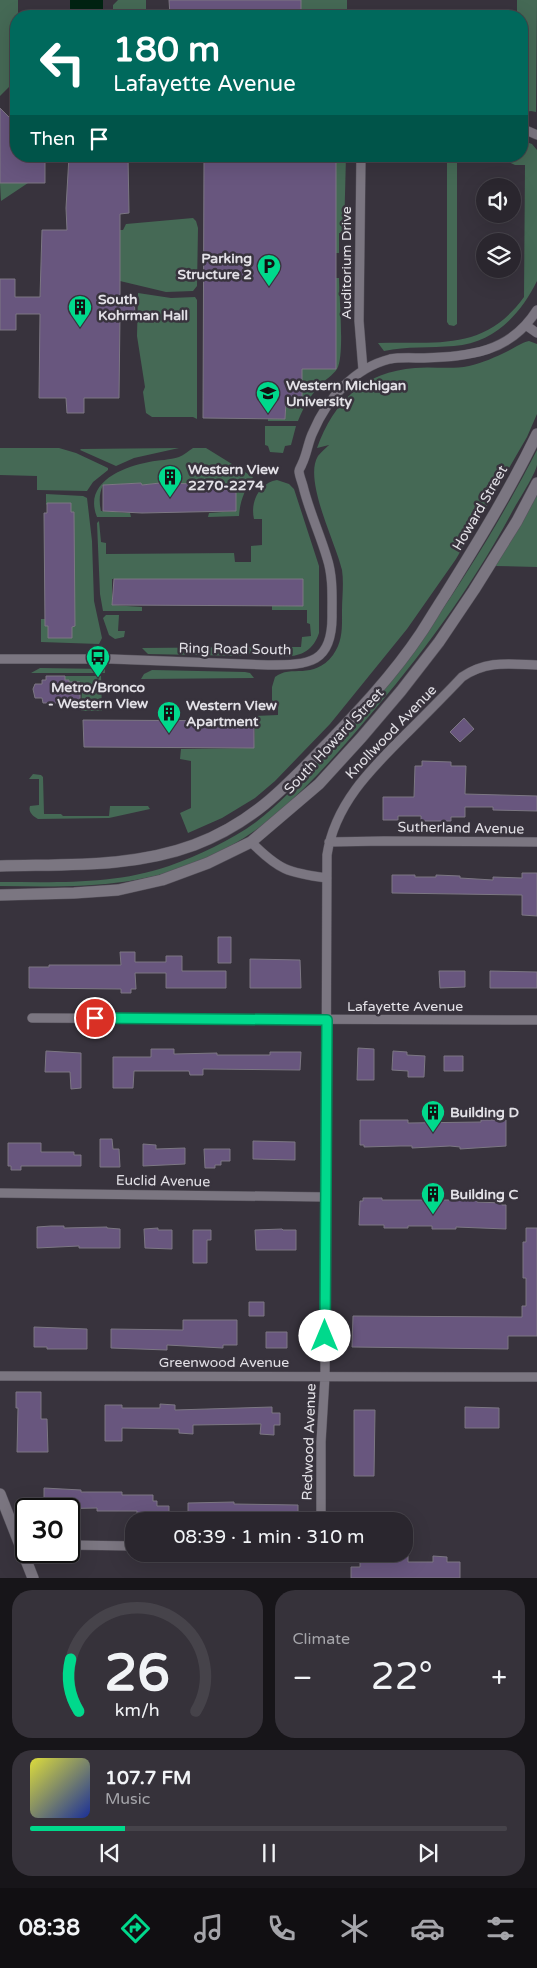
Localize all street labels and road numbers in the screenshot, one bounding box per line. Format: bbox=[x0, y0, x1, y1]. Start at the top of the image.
street label: Auditorium Drive bbox=[338, 206, 355, 320]
street label: Howard Street bbox=[449, 462, 512, 554]
street label: Ring Road South bbox=[178, 640, 292, 658]
street label: Knollwood Avenue bbox=[342, 681, 440, 782]
street label: South Howard Street bbox=[281, 684, 388, 797]
street label: Sutherland Avenue bbox=[398, 818, 525, 838]
street label: Lafayette Avenue bbox=[347, 998, 463, 1015]
street label: Euclid Avenue bbox=[116, 1172, 210, 1190]
street label: Greenwood Avenue bbox=[159, 1354, 289, 1371]
street label: Redwood Avenue bbox=[298, 1383, 320, 1501]

